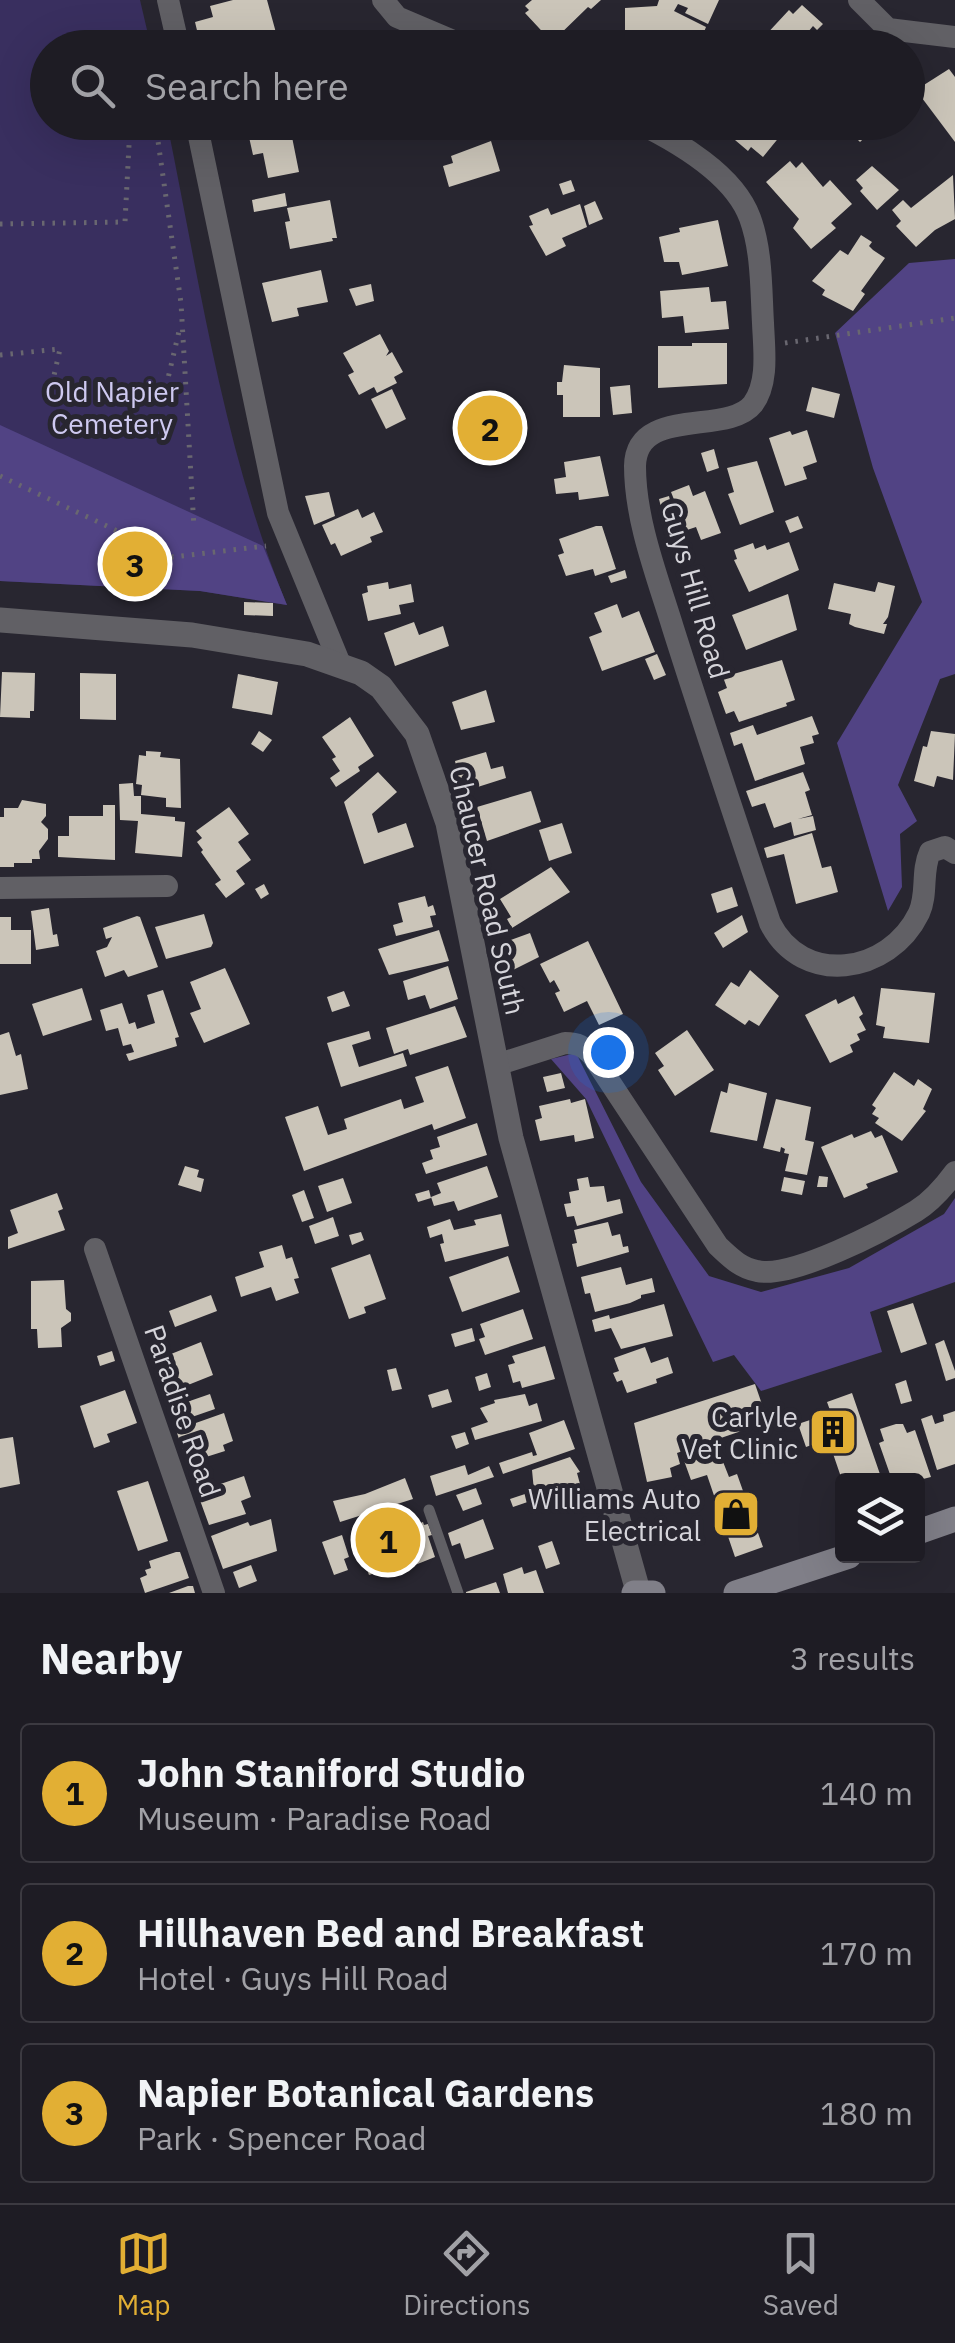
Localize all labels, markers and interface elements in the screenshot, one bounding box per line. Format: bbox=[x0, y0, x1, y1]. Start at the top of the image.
search box bbox=[30, 30, 925, 140]
icon: search bbox=[65, 58, 120, 113]
text: Search here bbox=[145, 61, 349, 110]
park label: Old Napier Cemetery bbox=[45, 373, 179, 442]
pin: 2 bbox=[458, 390, 522, 466]
street label: Guys Hill Road bbox=[653, 497, 739, 683]
pin: 3 bbox=[102, 526, 168, 602]
street label: Chaucer Road South bbox=[441, 762, 535, 1018]
your location bbox=[583, 1027, 634, 1078]
street label: Paradise Road bbox=[136, 1320, 230, 1502]
place label: Carlyle Vet Clinic bbox=[681, 1398, 798, 1467]
building icon: Carlyle Vet Clinic bbox=[807, 1406, 859, 1458]
map controls bbox=[835, 1473, 925, 1563]
button: layers bbox=[835, 1473, 925, 1563]
place label: Williams Auto Electrical bbox=[528, 1480, 701, 1549]
shop icon: Williams Auto Electrical bbox=[710, 1488, 762, 1540]
pin: 1 bbox=[356, 1502, 420, 1578]
text: Nearby bbox=[40, 1631, 182, 1686]
text: 3 results bbox=[790, 1637, 915, 1679]
text: John Staniford Studio bbox=[137, 1748, 526, 1797]
text: 1 bbox=[65, 1772, 84, 1814]
text: 140 m bbox=[820, 1772, 913, 1814]
text: Museum · Paradise Road bbox=[137, 1797, 492, 1839]
text: Hillhaven Bed and Breakfast bbox=[137, 1908, 644, 1957]
text: 2 bbox=[65, 1932, 84, 1974]
text: 170 m bbox=[820, 1932, 913, 1974]
text: Hotel · Guys Hill Road bbox=[137, 1957, 449, 1999]
text: Napier Botanical Gardens bbox=[137, 2068, 594, 2117]
text: 3 bbox=[65, 2092, 84, 2134]
text: 180 m bbox=[820, 2092, 913, 2134]
text: Park · Spencer Road bbox=[137, 2117, 427, 2159]
tab: Map bbox=[116, 2226, 171, 2323]
tab: Directions bbox=[403, 2226, 531, 2323]
tab: Saved bbox=[763, 2226, 839, 2323]

